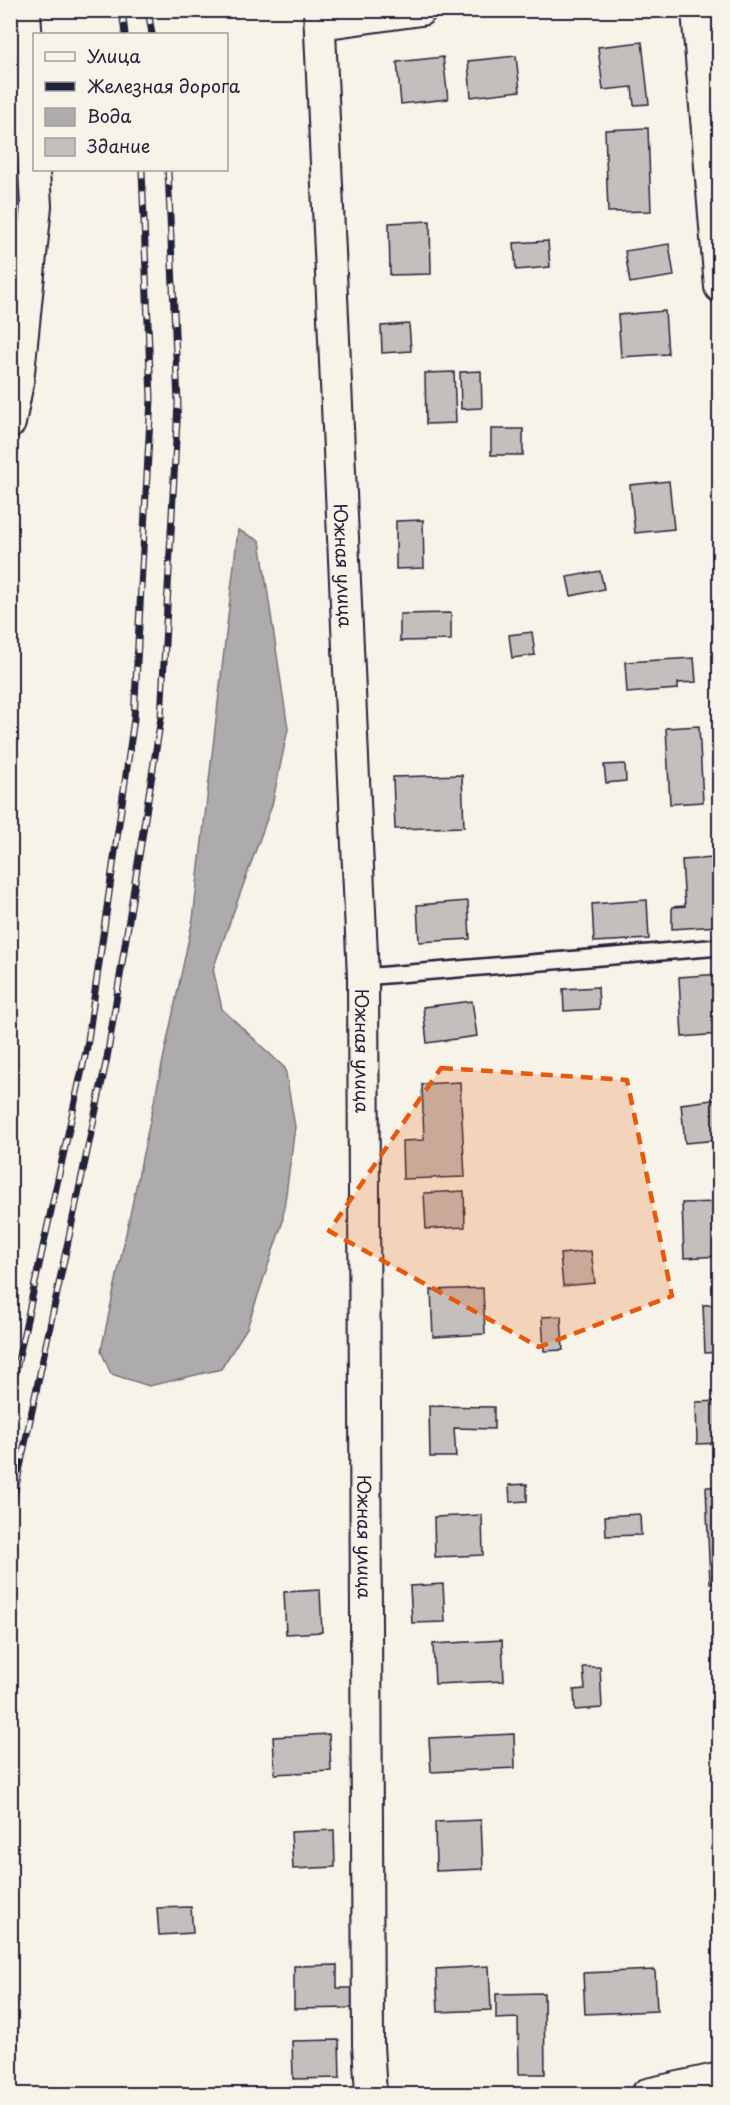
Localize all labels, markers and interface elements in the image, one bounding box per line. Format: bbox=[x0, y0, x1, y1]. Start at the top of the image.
legend bbox=[33, 33, 228, 171]
text: Улица bbox=[87, 42, 141, 69]
text: Железная дорога bbox=[87, 72, 241, 99]
text: Вода bbox=[87, 102, 132, 129]
text: Здание bbox=[87, 132, 150, 159]
street label: Южная улица bbox=[328, 503, 361, 629]
street label: Южная улица bbox=[350, 989, 377, 1114]
street label: Южная улица bbox=[352, 1475, 379, 1600]

